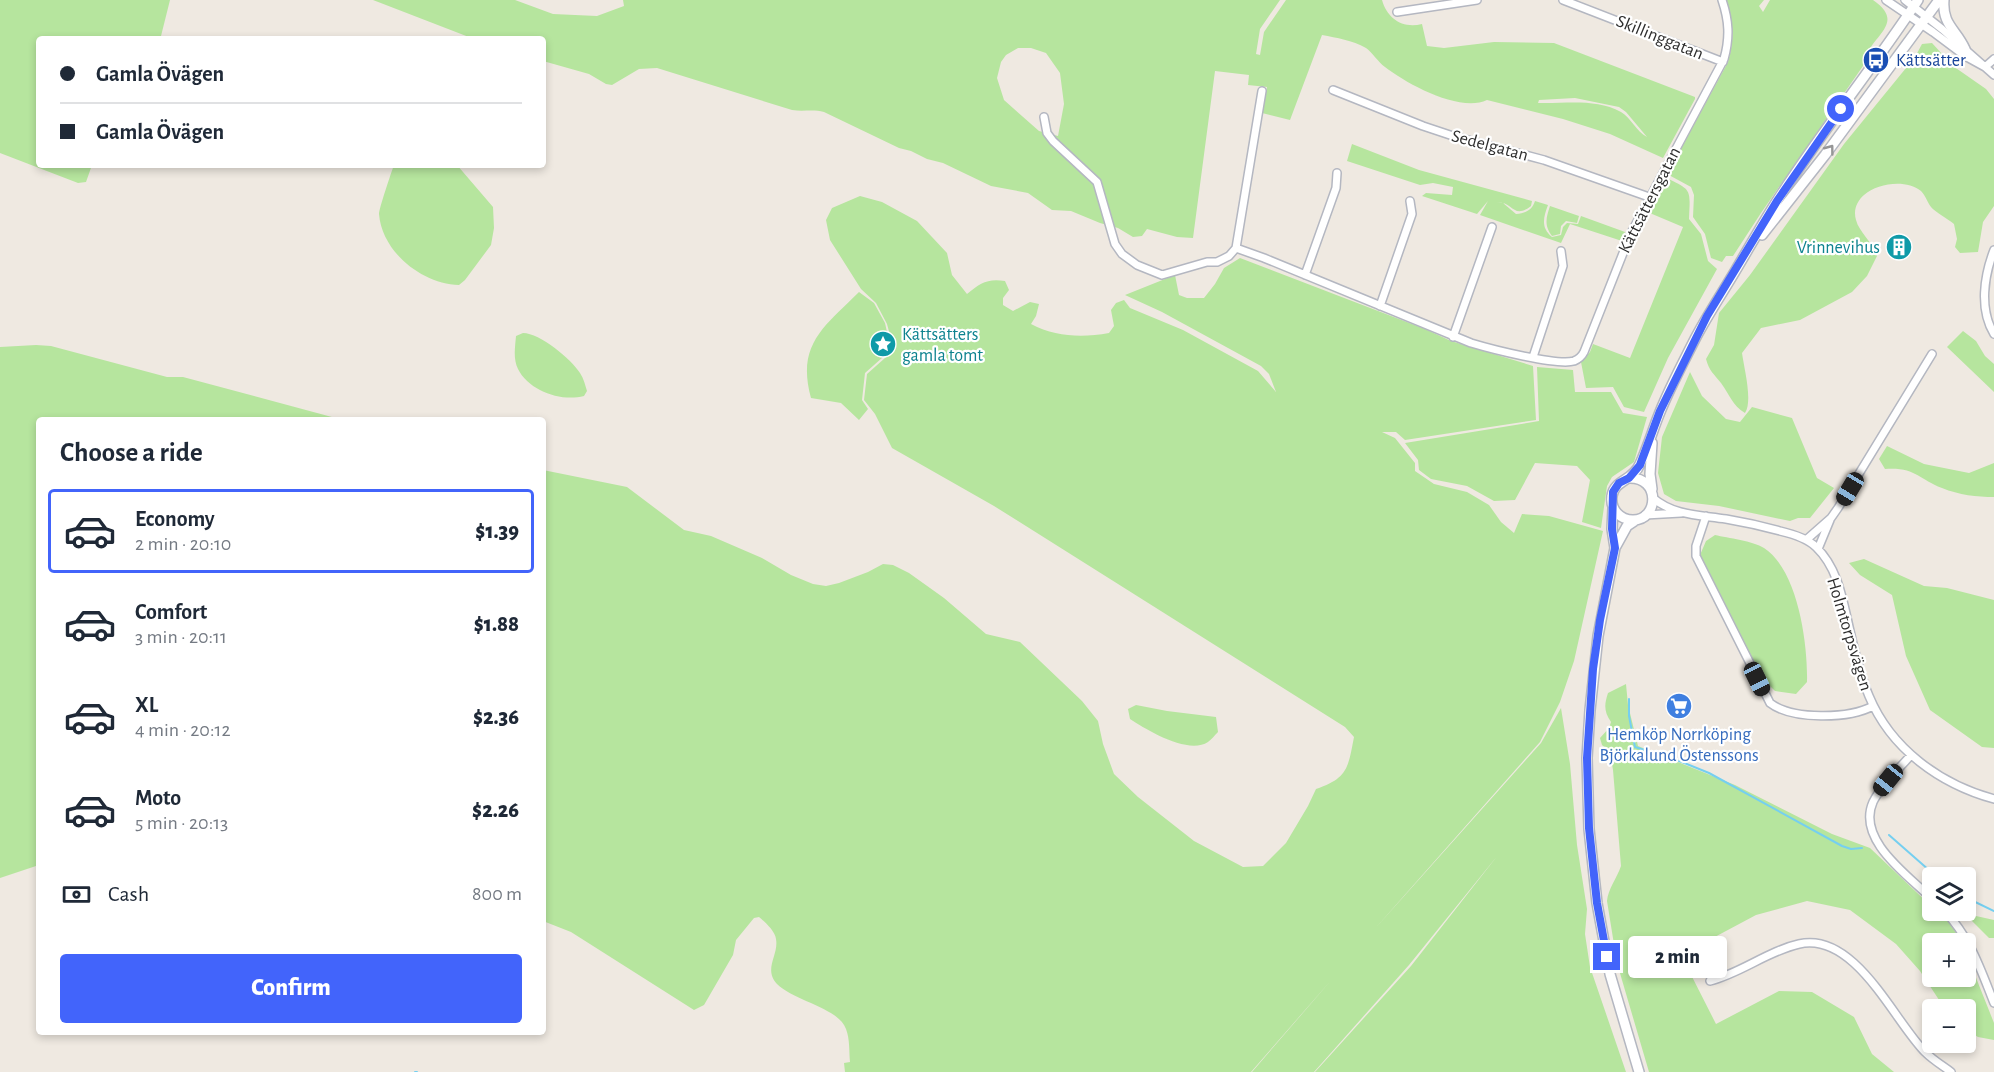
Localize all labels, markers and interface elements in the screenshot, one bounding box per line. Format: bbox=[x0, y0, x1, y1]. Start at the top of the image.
street label: Skillinggatan bbox=[1614, 12, 1706, 64]
bus stop icon: Kättsätter bbox=[1861, 45, 1891, 75]
place label: Kättsätter bbox=[1896, 52, 1966, 70]
text: Gamla Övägen bbox=[96, 63, 224, 85]
route start bbox=[1827, 95, 1854, 122]
text: Gamla Övägen bbox=[96, 121, 224, 143]
street label: Sedelgatan bbox=[1449, 127, 1530, 165]
street label: Kättsättersgatan bbox=[1615, 144, 1684, 256]
one-way arrow bbox=[1822, 144, 1833, 155]
building icon: Vrinnevihus bbox=[1884, 232, 1914, 262]
place label: Vrinnevihus bbox=[1797, 239, 1880, 257]
place label: Kättsätters gamla tomt bbox=[902, 326, 983, 365]
place icon: Kättsätters gamla tomt bbox=[868, 329, 898, 359]
text: Choose a ride bbox=[60, 439, 203, 466]
car bbox=[1833, 469, 1867, 509]
icon: car bbox=[63, 504, 117, 558]
text: Economy bbox=[135, 508, 215, 530]
text: $1.39 bbox=[475, 520, 519, 542]
text: 2 min · 20:10 bbox=[135, 534, 231, 554]
street label: Holmtorpsvägen bbox=[1823, 576, 1875, 693]
icon: car bbox=[63, 597, 117, 651]
text: Comfort bbox=[135, 601, 207, 623]
text: $1.88 bbox=[474, 613, 519, 635]
text: 3 min · 20:11 bbox=[135, 627, 227, 647]
car bbox=[1741, 659, 1773, 699]
icon: car bbox=[63, 690, 117, 744]
supermarket icon: Hemköp Norrköping Björkalund Östenssons bbox=[1664, 691, 1694, 721]
text: XL bbox=[135, 694, 158, 716]
text: $2.36 bbox=[473, 706, 519, 728]
text: 4 min · 20:12 bbox=[135, 720, 230, 740]
place label: Hemköp Norrköping Björkalund Östenssons bbox=[1599, 726, 1759, 765]
car bbox=[1870, 760, 1906, 800]
icon: car bbox=[63, 783, 117, 837]
text: Moto bbox=[135, 787, 181, 809]
text: $2.26 bbox=[472, 799, 519, 821]
text: 5 min · 20:13 bbox=[135, 813, 228, 833]
map controls bbox=[1922, 867, 1976, 1053]
button: layers bbox=[1922, 867, 1976, 921]
icon: cash bbox=[60, 878, 93, 911]
text: Cash bbox=[108, 883, 149, 905]
text: 800 m bbox=[472, 884, 522, 904]
button: + bbox=[1922, 933, 1976, 987]
callout: 2 min bbox=[1628, 936, 1727, 978]
route end bbox=[1593, 943, 1620, 970]
text: 2 min bbox=[1655, 947, 1700, 967]
button: Confirm bbox=[60, 954, 522, 1023]
button: − bbox=[1922, 999, 1976, 1053]

